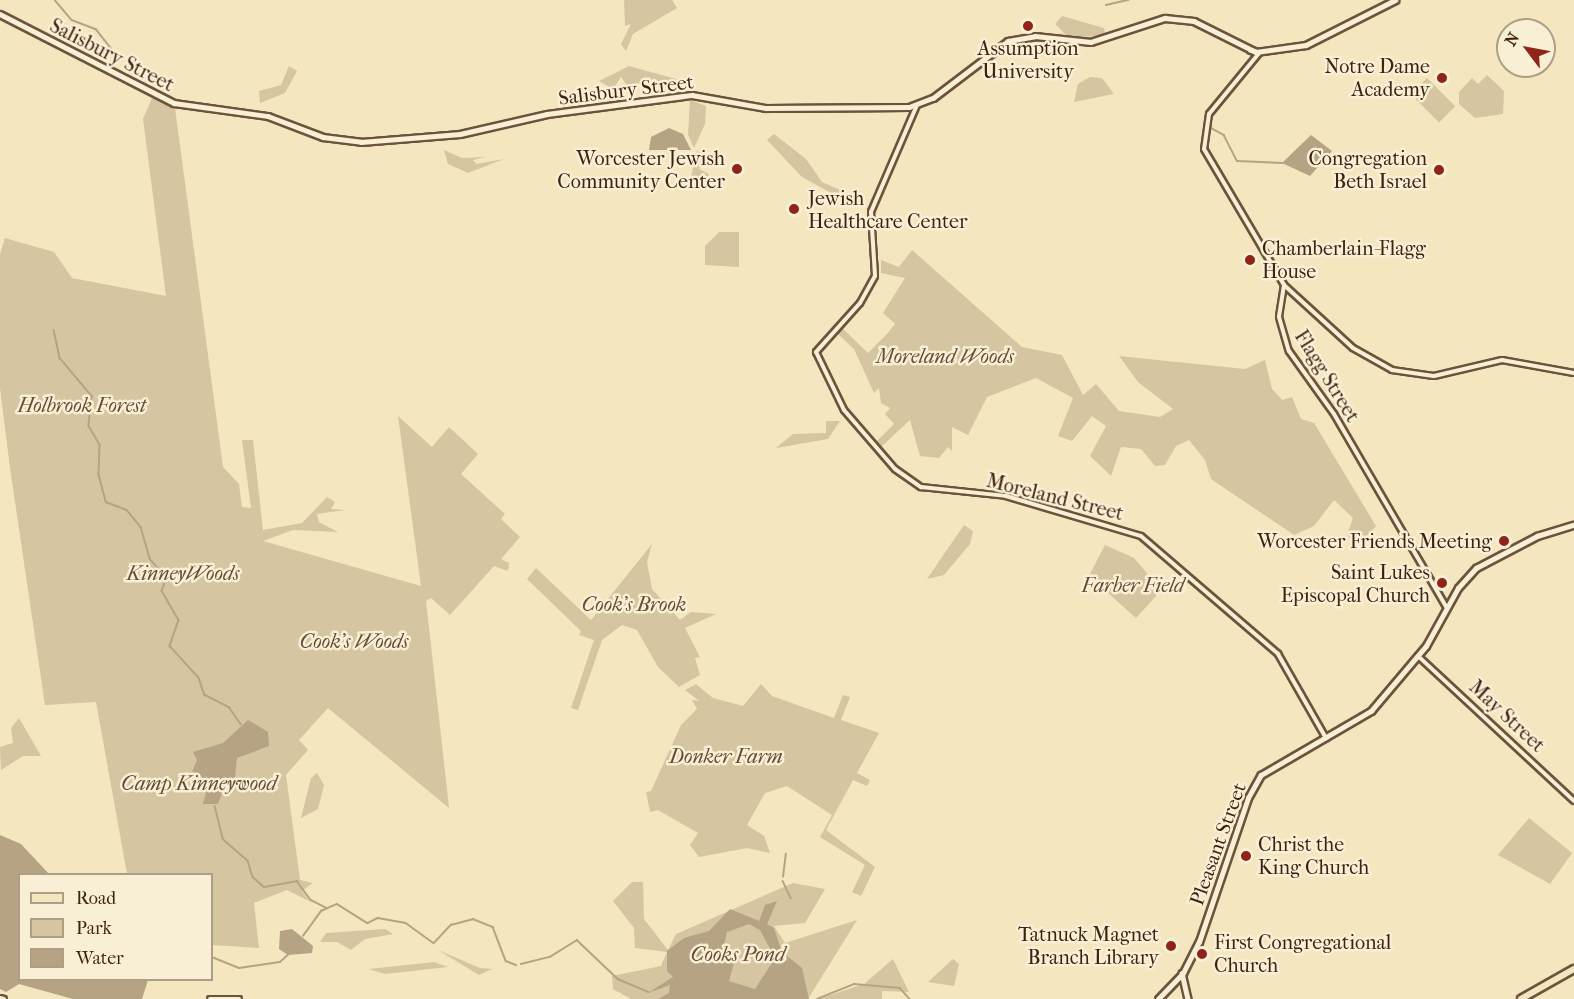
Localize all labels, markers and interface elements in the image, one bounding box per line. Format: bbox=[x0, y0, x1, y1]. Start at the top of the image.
street label: Salisbury Street bbox=[46, 13, 178, 97]
north arrow bbox=[1496, 18, 1556, 78]
marker: Assumption University bbox=[1021, 19, 1035, 33]
text: N bbox=[1501, 29, 1523, 49]
place label: Assumption University bbox=[977, 36, 1079, 83]
place label: Notre Dame Academy bbox=[1324, 54, 1430, 101]
street label: Salisbury Street bbox=[557, 70, 695, 110]
marker: Notre Dame Academy bbox=[1435, 71, 1449, 85]
place label: Worcester Jewish Community Center bbox=[557, 146, 725, 193]
place label: Congregation Beth Israel bbox=[1308, 146, 1427, 193]
marker: Worcester Jewish Community Center bbox=[730, 162, 744, 176]
marker: Congregation Beth Israel bbox=[1432, 163, 1446, 177]
place label: Jewish Healthcare Center bbox=[808, 186, 967, 233]
marker: Jewish Healthcare Center bbox=[785, 200, 803, 218]
place label: Chamberlain-Flagg House bbox=[1262, 237, 1426, 284]
marker: Chamberlain-Flagg House bbox=[1243, 253, 1257, 267]
street label: Flagg Street bbox=[1289, 325, 1365, 427]
park label: Moreland Woods bbox=[876, 344, 1014, 368]
park label: Holbrook Forest bbox=[18, 393, 146, 417]
street label: Moreland Street bbox=[984, 468, 1126, 526]
place label: Worcester Friends Meeting bbox=[1257, 529, 1492, 553]
marker: Worcester Friends Meeting bbox=[1497, 534, 1511, 548]
place label: Saint Lukes Episcopal Church bbox=[1281, 560, 1430, 607]
park label: KinneyWoods bbox=[127, 561, 239, 585]
park label: Farber Field bbox=[1082, 573, 1184, 597]
marker: Saint Lukes Episcopal Church bbox=[1435, 576, 1449, 590]
park label: Cook's Brook bbox=[582, 592, 686, 616]
park label: Cook's Woods bbox=[300, 629, 408, 653]
street label: May Street bbox=[1464, 675, 1550, 757]
park label: Donker Farm bbox=[669, 744, 783, 768]
park label: Camp Kinneywood bbox=[121, 771, 277, 795]
street label: Pleasant Street bbox=[1185, 779, 1251, 909]
place label: Christ the King Church bbox=[1258, 832, 1369, 879]
marker: Christ the King Church bbox=[1239, 849, 1253, 863]
legend bbox=[18, 873, 213, 981]
text: Road bbox=[76, 888, 116, 909]
text: Park bbox=[76, 918, 112, 939]
place label: Tatnuck Magnet Branch Library bbox=[1018, 922, 1159, 969]
place label: First Congregational Church bbox=[1214, 930, 1391, 977]
marker: Tatnuck Magnet Branch Library bbox=[1164, 939, 1178, 953]
park label: Cooks Pond bbox=[691, 942, 785, 966]
marker: First Congregational Church bbox=[1195, 947, 1209, 961]
text: Water bbox=[76, 948, 124, 969]

